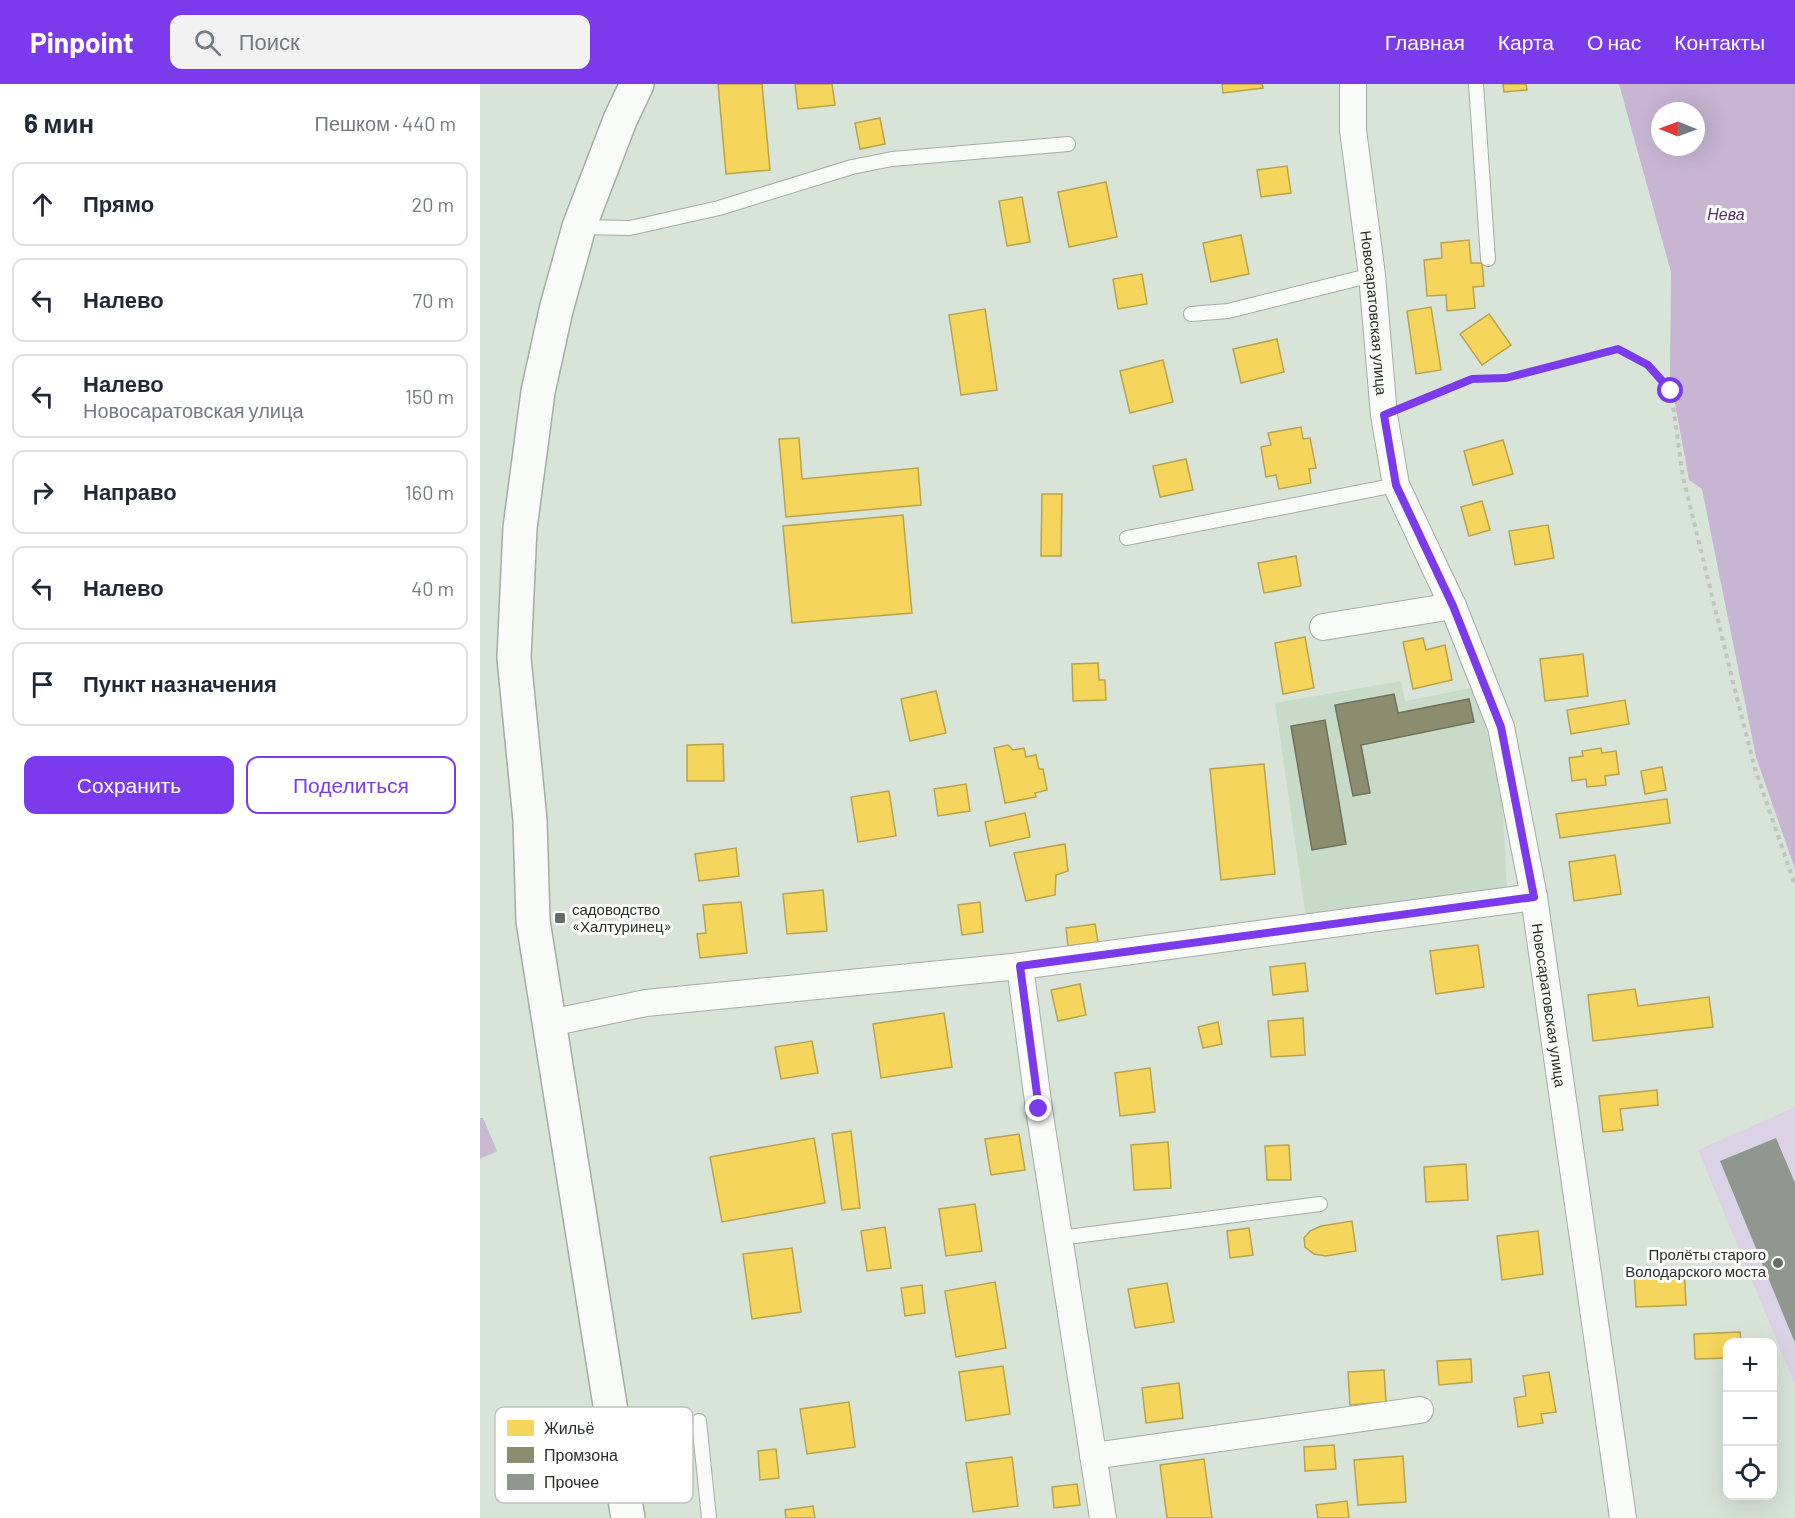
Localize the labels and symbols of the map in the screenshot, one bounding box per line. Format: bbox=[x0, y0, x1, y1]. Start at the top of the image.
north arrow bbox=[1651, 102, 1705, 156]
water label: Нева bbox=[1707, 204, 1745, 223]
street label: Новосаратовская улица bbox=[1357, 229, 1391, 397]
route start bbox=[1657, 377, 1683, 403]
place label: садоводство «Халтуринец» bbox=[572, 900, 672, 935]
marker: садоводство «Халтуринец» bbox=[553, 911, 567, 925]
street label: Новосаратовская улица bbox=[1529, 922, 1570, 1089]
route end bbox=[1025, 1095, 1051, 1121]
place label: Пролёты старого Володарского моста bbox=[1625, 1245, 1767, 1280]
marker: Пролёты старого Володарского моста bbox=[1771, 1256, 1785, 1270]
legend bbox=[495, 1407, 693, 1503]
text: Жильё bbox=[544, 1418, 594, 1437]
text: Промзона bbox=[544, 1445, 618, 1464]
text: Прочее bbox=[544, 1472, 599, 1491]

